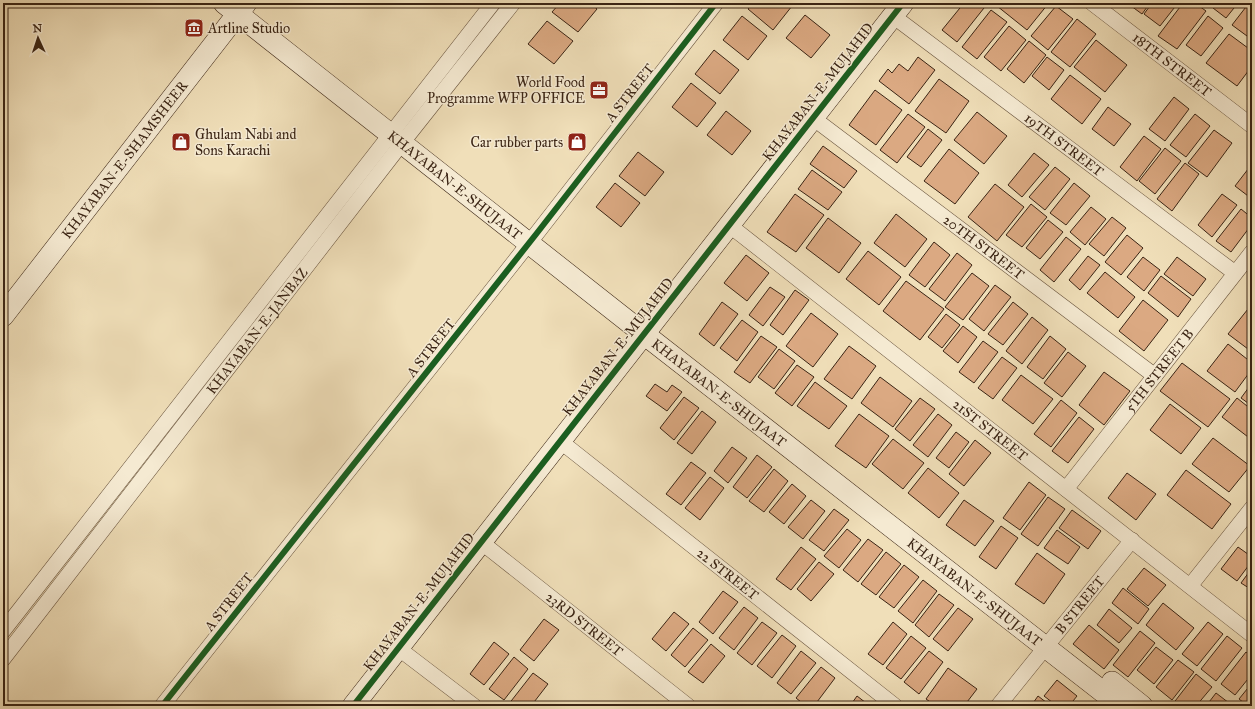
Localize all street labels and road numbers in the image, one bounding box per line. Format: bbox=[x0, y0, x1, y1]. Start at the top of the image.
street label: KHAYABAN-E-MUJAHID bbox=[759, 19, 878, 165]
street label: 18TH STREET bbox=[1129, 29, 1215, 100]
street label: A STREET bbox=[601, 60, 658, 126]
street label: KHAYABAN-E-SHAMSHEER bbox=[58, 76, 192, 242]
street label: 19TH STREET bbox=[1021, 109, 1107, 180]
street label: KHAYABAN-E-SHUJAAT bbox=[384, 127, 526, 243]
street label: 20TH STREET bbox=[940, 211, 1028, 283]
street label: KHAYABAN-E-JANBAZ bbox=[203, 264, 311, 397]
street label: KHAYABAN-E-MUJAHID bbox=[559, 274, 678, 420]
street label: A STREET bbox=[402, 315, 459, 381]
street label: 5TH STREET B bbox=[1121, 325, 1197, 415]
street label: KHAYABAN-E-SHUJAAT bbox=[648, 335, 790, 451]
street label: 21ST STREET bbox=[949, 395, 1031, 465]
street label: KHAYABAN-E-MUJAHID bbox=[360, 529, 479, 675]
street label: KHAYABAN-E-SHUJAAT bbox=[904, 534, 1046, 650]
street label: 22 STREET bbox=[694, 544, 762, 604]
street label: A STREET bbox=[200, 569, 257, 635]
street label: B STREET bbox=[1051, 572, 1108, 637]
street label: 23RD STREET bbox=[542, 588, 627, 660]

